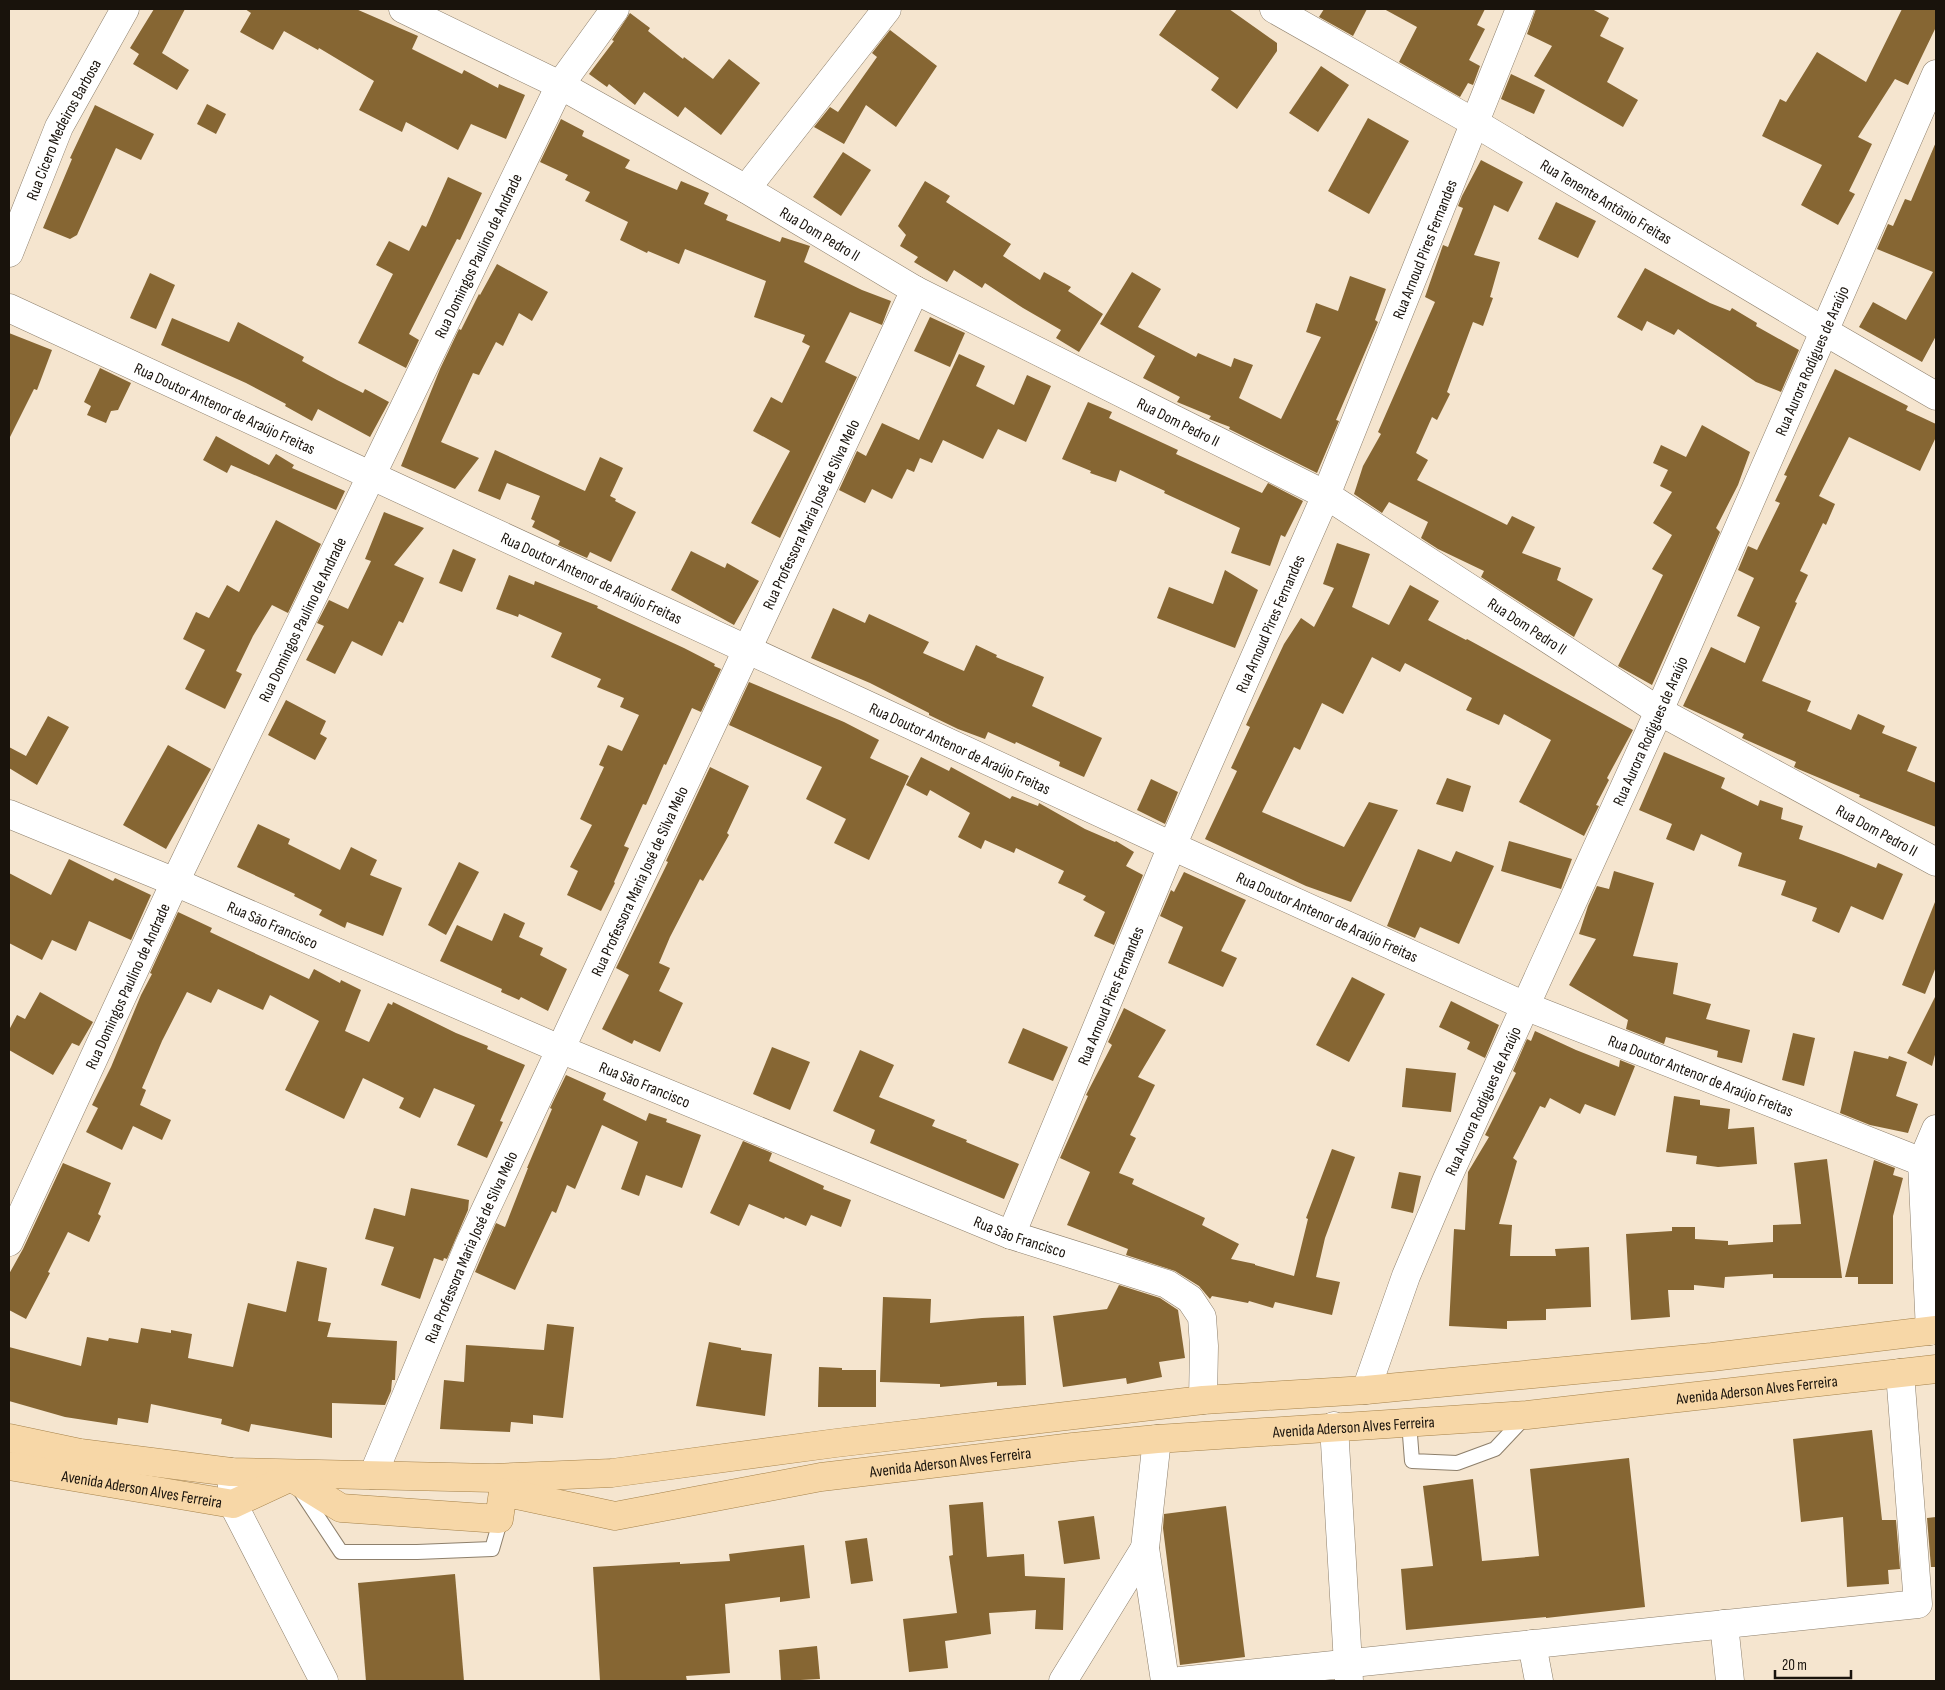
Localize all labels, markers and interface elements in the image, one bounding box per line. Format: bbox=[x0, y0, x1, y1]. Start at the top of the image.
street label: Rua Cícero Medeiros Barbosa bbox=[23, 56, 106, 203]
street label: Rua Tenente Antônio Freitas bbox=[1536, 156, 1675, 249]
street label: Rua Domingos Paulino de Andrade bbox=[431, 171, 527, 342]
street label: Rua Arnoud Pires Fernandes bbox=[1389, 177, 1462, 322]
street label: Rua Dom Pedro II bbox=[776, 203, 863, 266]
street label: Rua Aurora Rodigues de Araújo bbox=[1772, 283, 1854, 439]
street label: Rua Doutor Antenor de Araújo Freitas bbox=[131, 359, 318, 459]
street label: Rua Dom Pedro II bbox=[1133, 394, 1222, 451]
street label: Rua Professora Maria José de Silva Melo bbox=[759, 417, 864, 613]
street label: Rua Doutor Antenor de Araújo Freitas bbox=[498, 529, 685, 629]
street label: Rua Domingos Paulino de Andrade bbox=[255, 535, 351, 706]
street label: Rua Arnoud Pires Fernandes bbox=[1232, 552, 1310, 696]
street label: Rua Dom Pedro II bbox=[1484, 595, 1570, 660]
street label: Rua Aurora Rodigues de Araújo bbox=[1609, 654, 1693, 809]
street label: Rua Doutor Antenor de Araújo Freitas bbox=[866, 699, 1053, 799]
street label: Rua Professora Maria José de Silva Melo bbox=[588, 784, 693, 980]
street label: Rua Dom Pedro II bbox=[1832, 801, 1920, 861]
street label: Rua Doutor Antenor de Araújo Freitas bbox=[1233, 868, 1421, 967]
street label: Rua São Francisco bbox=[224, 898, 320, 954]
street label: Rua Domingos Paulino de Andrade bbox=[82, 901, 175, 1072]
street label: Rua Arnoud Pires Fernandes bbox=[1074, 924, 1149, 1068]
street label: Rua Aurora Rodigues de Araújo bbox=[1442, 1024, 1526, 1179]
street label: Rua Doutor Antenor de Araújo Freitas bbox=[1605, 1032, 1796, 1122]
street label: Rua São Francisco bbox=[596, 1058, 693, 1113]
street label: Rua Professora Maria José de Silva Melo bbox=[421, 1149, 522, 1346]
street label: Rua São Francisco bbox=[971, 1213, 1068, 1263]
street label: Avenida Aderson Alves Ferreira bbox=[1674, 1372, 1839, 1409]
street label: Avenida Aderson Alves Ferreira bbox=[1271, 1413, 1435, 1443]
street label: Avenida Aderson Alves Ferreira bbox=[868, 1444, 1032, 1482]
street label: Avenida Aderson Alves Ferreira bbox=[59, 1467, 223, 1513]
scale bar bbox=[1775, 1648, 1851, 1680]
text: 20 m bbox=[1782, 1656, 1807, 1675]

